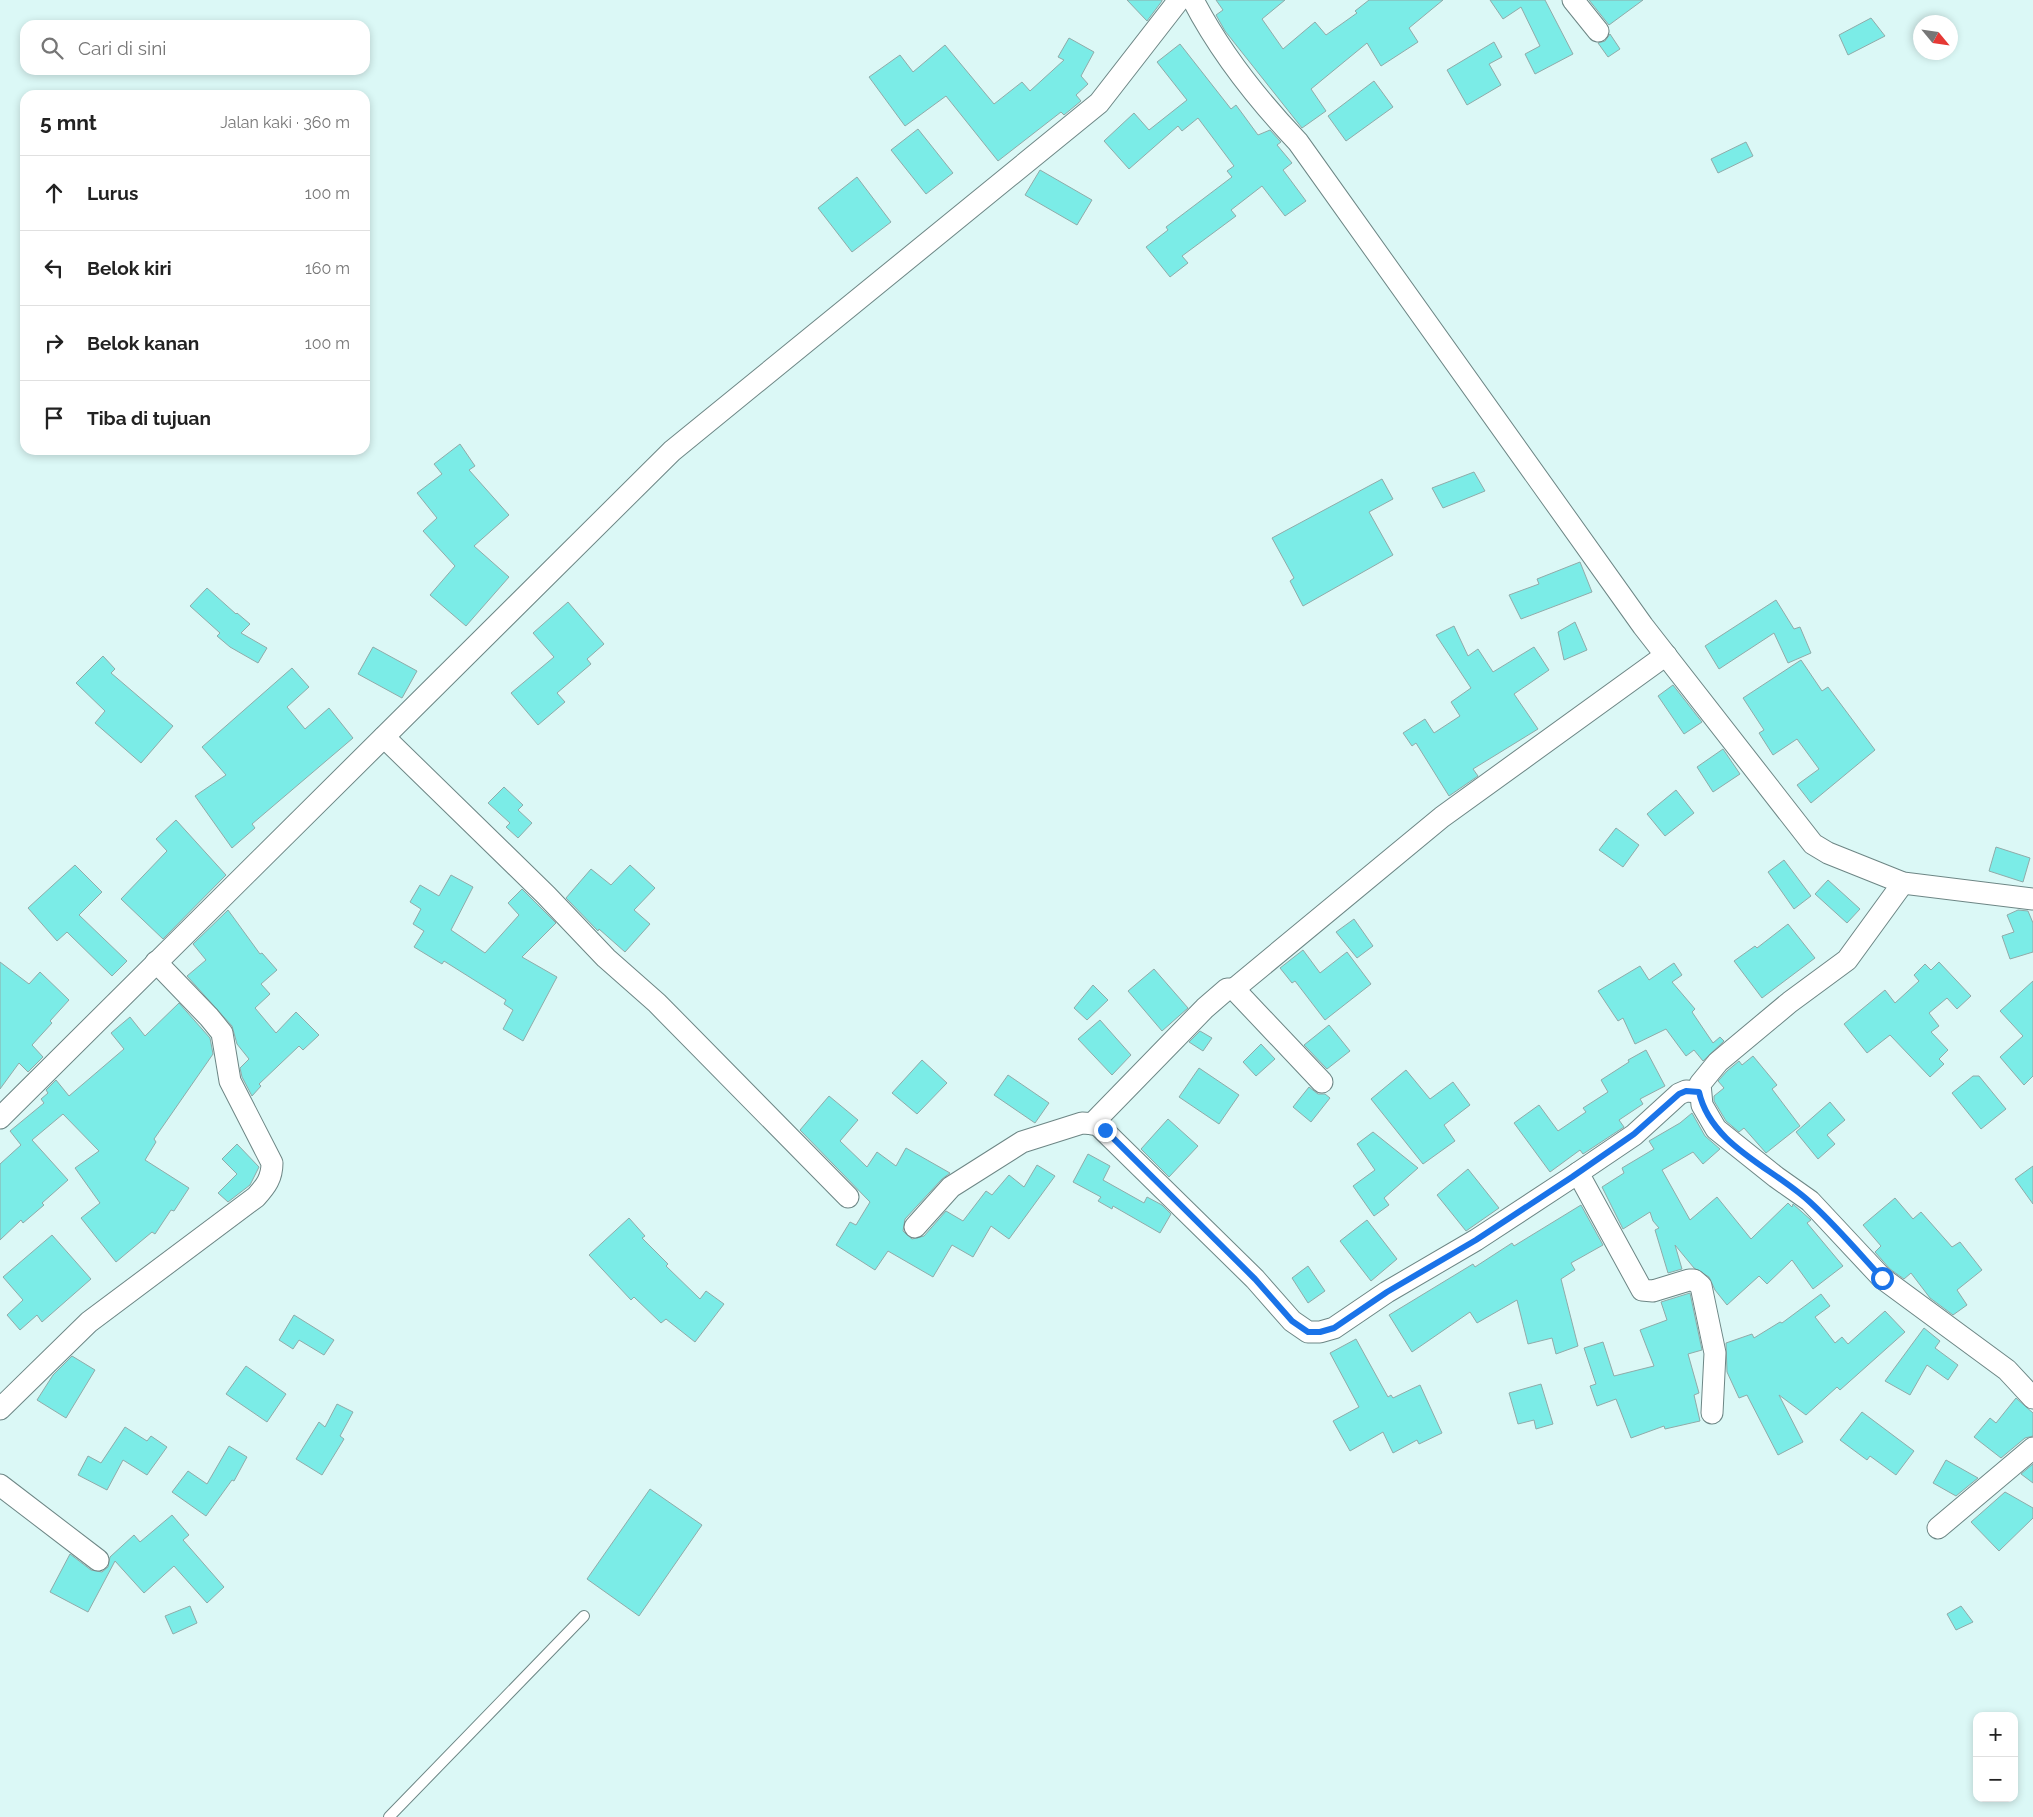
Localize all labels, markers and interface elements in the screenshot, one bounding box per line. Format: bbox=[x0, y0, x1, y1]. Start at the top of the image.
north arrow bbox=[1913, 15, 1958, 60]
search box bbox=[20, 20, 370, 75]
icon: search bbox=[38, 34, 66, 62]
text: Cari di sini bbox=[78, 37, 166, 59]
text: 5 mnt bbox=[40, 110, 97, 135]
text: Jalan kaki · 360 m bbox=[220, 113, 350, 132]
icon: ahead bbox=[40, 179, 68, 207]
text: Lurus bbox=[87, 182, 138, 204]
text: 100 m bbox=[305, 184, 350, 203]
icon: left bbox=[40, 254, 68, 282]
text: Belok kiri bbox=[87, 257, 172, 279]
text: 160 m bbox=[305, 259, 350, 278]
icon: right bbox=[40, 329, 68, 357]
text: Belok kanan bbox=[87, 332, 199, 354]
text: 100 m bbox=[305, 334, 350, 353]
icon: arrive bbox=[40, 404, 68, 432]
text: Tiba di tujuan bbox=[87, 407, 211, 429]
route end bbox=[1094, 1119, 1117, 1142]
route start bbox=[1871, 1267, 1894, 1290]
map controls bbox=[1973, 1712, 2018, 1802]
button: + bbox=[1973, 1712, 2018, 1757]
button: − bbox=[1973, 1757, 2018, 1802]

